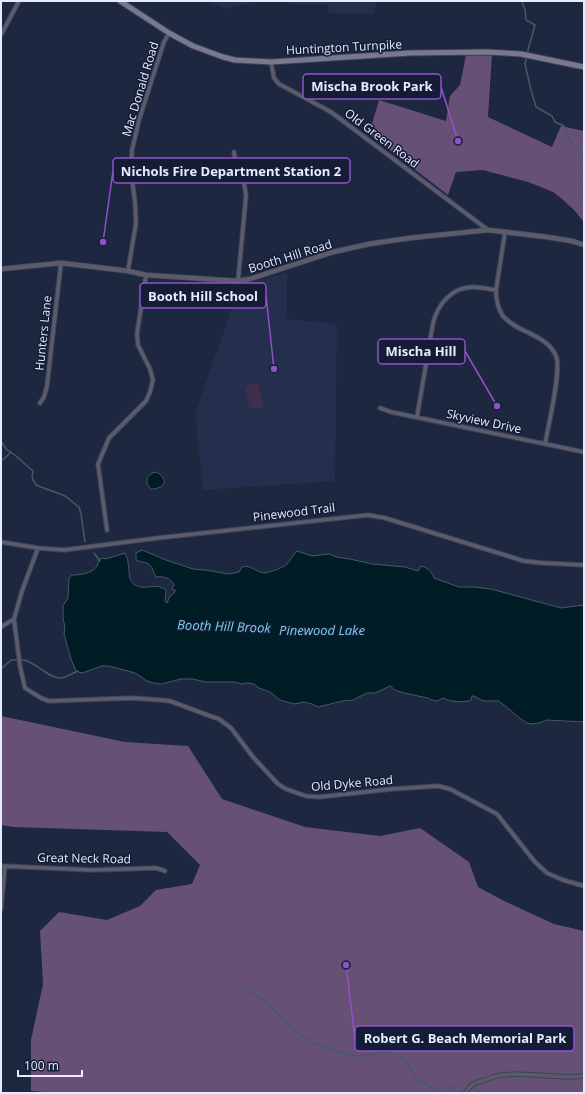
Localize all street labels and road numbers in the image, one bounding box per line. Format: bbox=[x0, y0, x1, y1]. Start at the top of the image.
street label: Huntington Turnpike bbox=[285, 35, 403, 59]
street label: Mac Donald Road bbox=[117, 39, 163, 139]
street label: Old Green Road bbox=[341, 104, 423, 172]
street label: Booth Hill Road bbox=[246, 235, 334, 277]
street label: Hunters Lane bbox=[31, 294, 55, 371]
street label: Skyview Drive bbox=[445, 405, 523, 437]
street label: Pinewood Trail bbox=[252, 499, 336, 525]
street label: Old Dyke Road bbox=[310, 771, 394, 795]
street label: Great Neck Road bbox=[37, 849, 131, 867]

